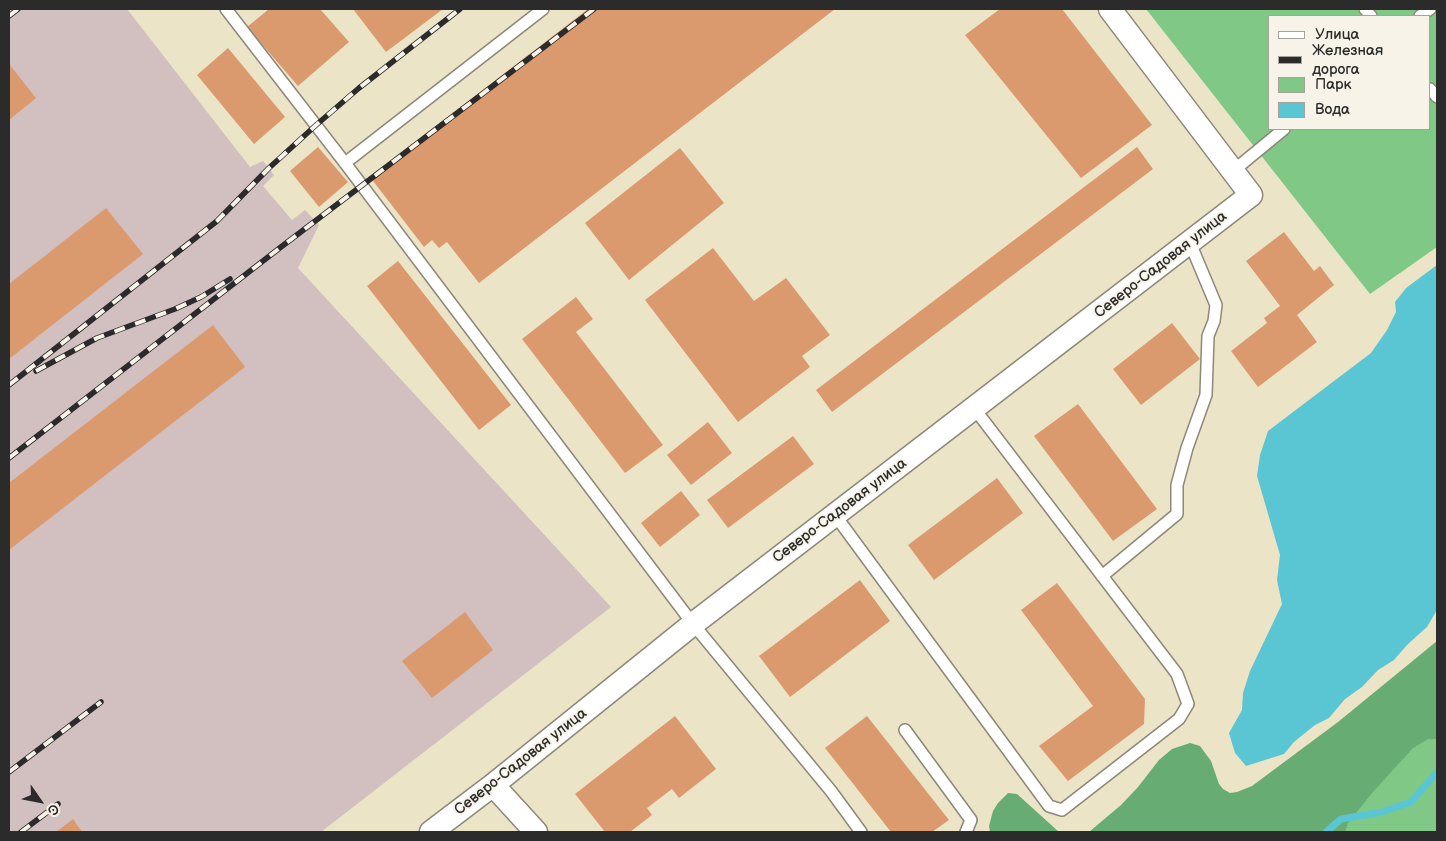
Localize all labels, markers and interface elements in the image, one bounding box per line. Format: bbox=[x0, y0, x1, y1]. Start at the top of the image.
legend bbox=[1268, 15, 1431, 130]
text: Улица bbox=[1315, 25, 1359, 44]
text: Железная дорога bbox=[1312, 41, 1383, 79]
text: Парк bbox=[1315, 75, 1352, 94]
text: Вода bbox=[1315, 100, 1350, 119]
street label: Северо-Садовая улица bbox=[1091, 208, 1231, 322]
street label: Северо-Садовая улица bbox=[769, 455, 911, 567]
street label: Северо-Садовая улица bbox=[451, 705, 591, 819]
north arrow bbox=[15, 776, 65, 826]
text: С bbox=[43, 801, 63, 818]

